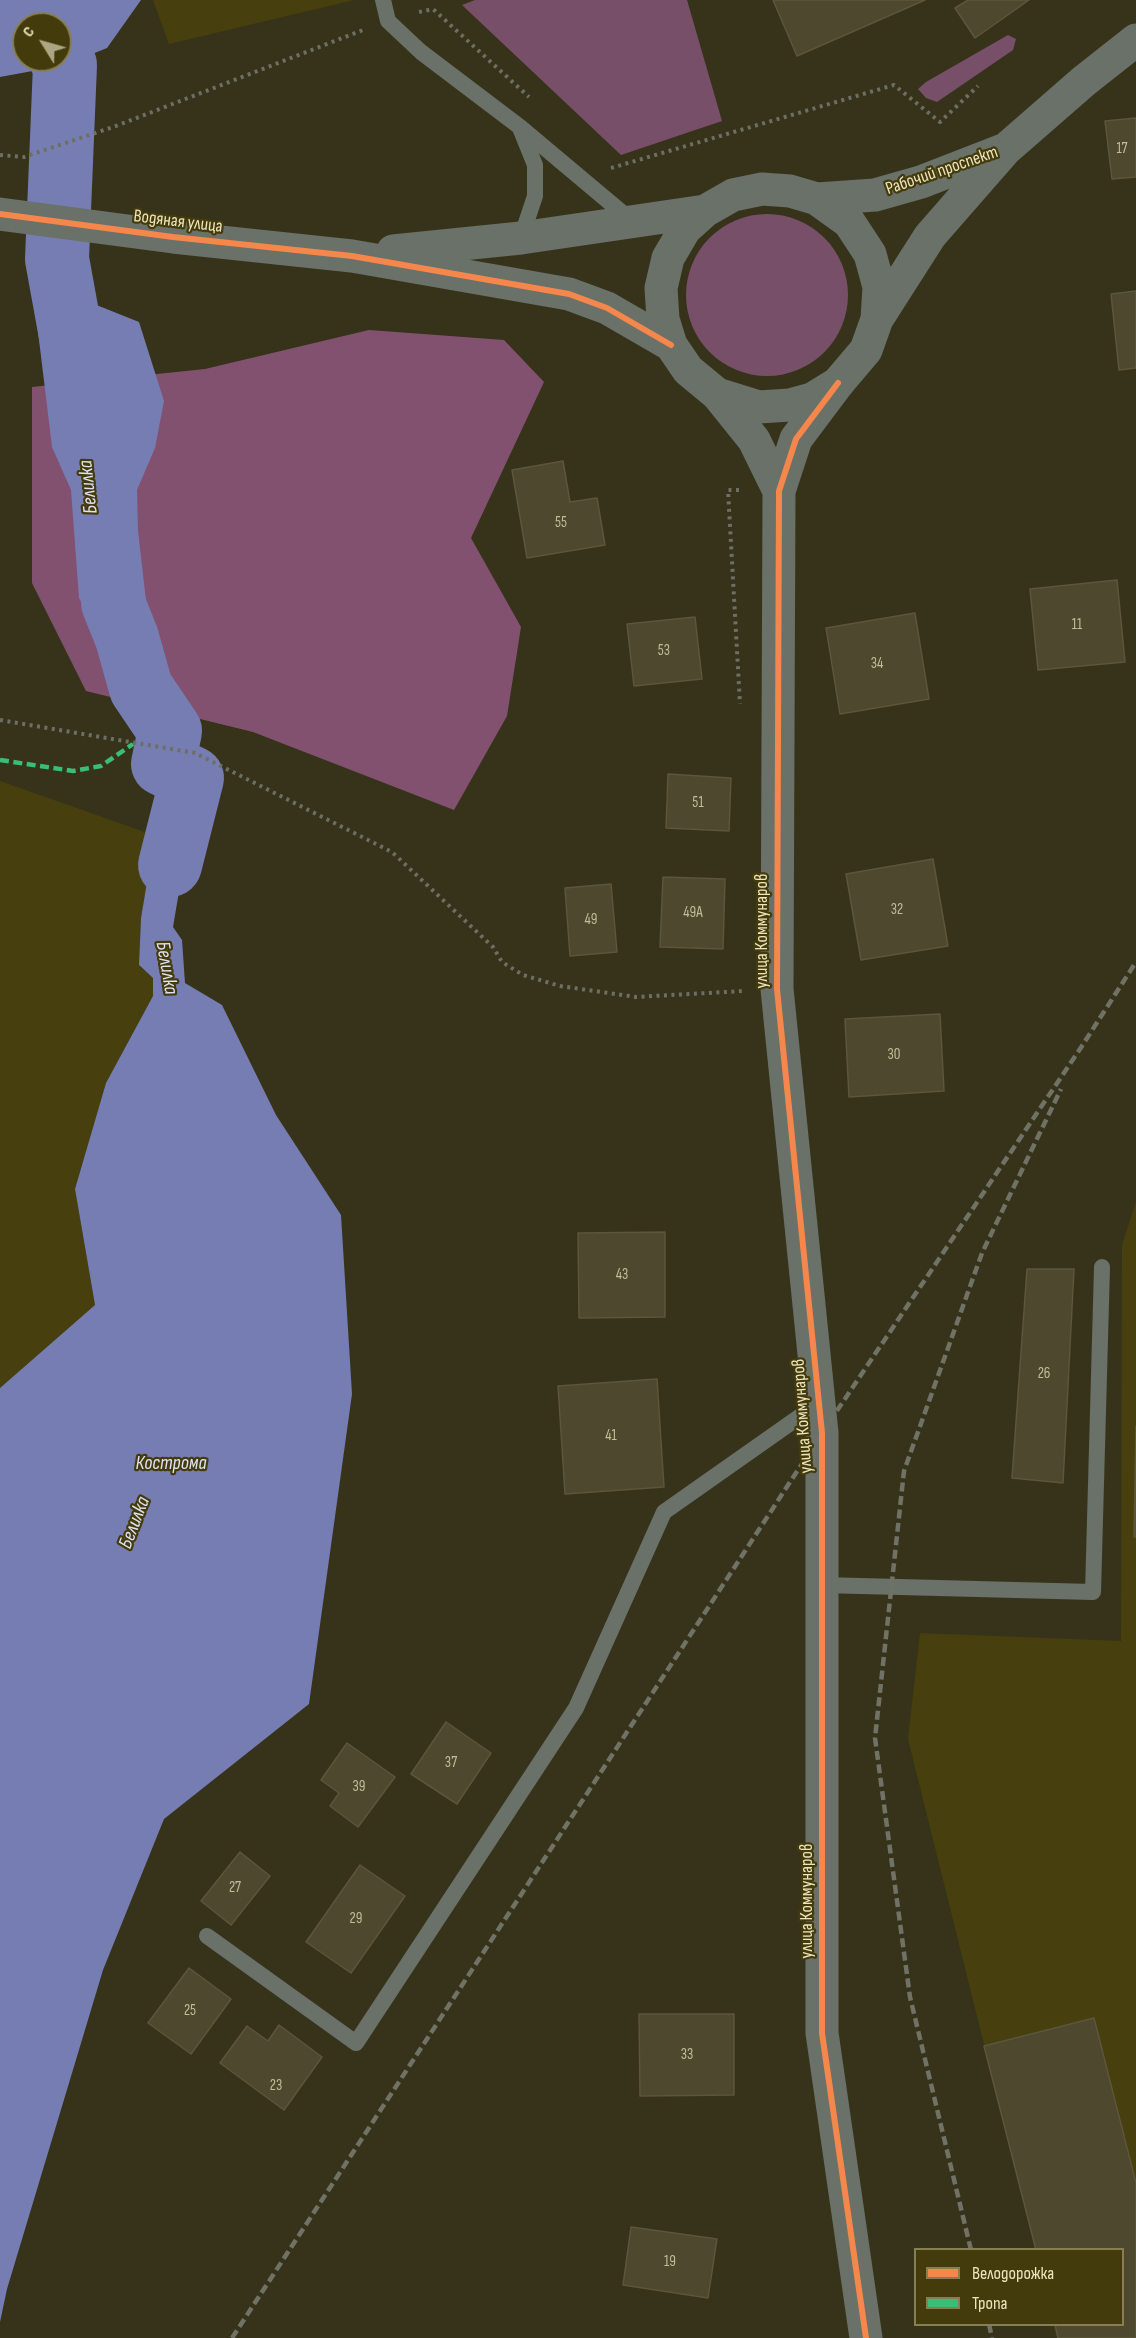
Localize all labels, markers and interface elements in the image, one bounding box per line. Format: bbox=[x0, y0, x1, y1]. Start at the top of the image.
north arrow bbox=[12, 12, 72, 72]
text: С bbox=[19, 23, 39, 41]
house number: 17 bbox=[1116, 140, 1128, 158]
street label: Рабочий проспект bbox=[883, 142, 1001, 200]
street label: Водяная улица bbox=[132, 206, 224, 238]
water label: Белилка bbox=[74, 459, 104, 515]
house number: 55 bbox=[555, 514, 567, 532]
house number: 11 bbox=[1072, 616, 1082, 634]
house number: 53 bbox=[658, 642, 670, 660]
house number: 34 bbox=[871, 655, 883, 673]
house number: 51 bbox=[692, 794, 704, 812]
street label: улица Коммунаров bbox=[751, 874, 773, 988]
house number: 32 bbox=[891, 901, 903, 919]
house number: 49А bbox=[683, 904, 703, 922]
house number: 49 bbox=[585, 911, 597, 929]
water label: Белилка bbox=[150, 939, 182, 997]
house number: 30 bbox=[888, 1046, 900, 1064]
house number: 43 bbox=[616, 1266, 628, 1284]
street label: улица Коммунаров bbox=[788, 1358, 818, 1474]
house number: 26 bbox=[1038, 1365, 1050, 1383]
house number: 41 bbox=[605, 1427, 617, 1445]
water label: Кострома bbox=[136, 1452, 206, 1476]
water label: Белилка bbox=[114, 1494, 156, 1552]
house number: 37 bbox=[445, 1754, 457, 1772]
house number: 39 bbox=[353, 1778, 365, 1796]
street label: улица Коммунаров bbox=[796, 1844, 818, 1958]
house number: 27 bbox=[229, 1879, 241, 1897]
house number: 29 bbox=[350, 1910, 362, 1928]
house number: 25 bbox=[184, 2002, 196, 2020]
house number: 33 bbox=[681, 2046, 693, 2064]
house number: 23 bbox=[270, 2077, 282, 2095]
legend bbox=[914, 2248, 1124, 2326]
house number: 19 bbox=[664, 2253, 676, 2271]
text: Велодорожка bbox=[972, 2263, 1054, 2284]
text: Тропа bbox=[972, 2293, 1008, 2314]

